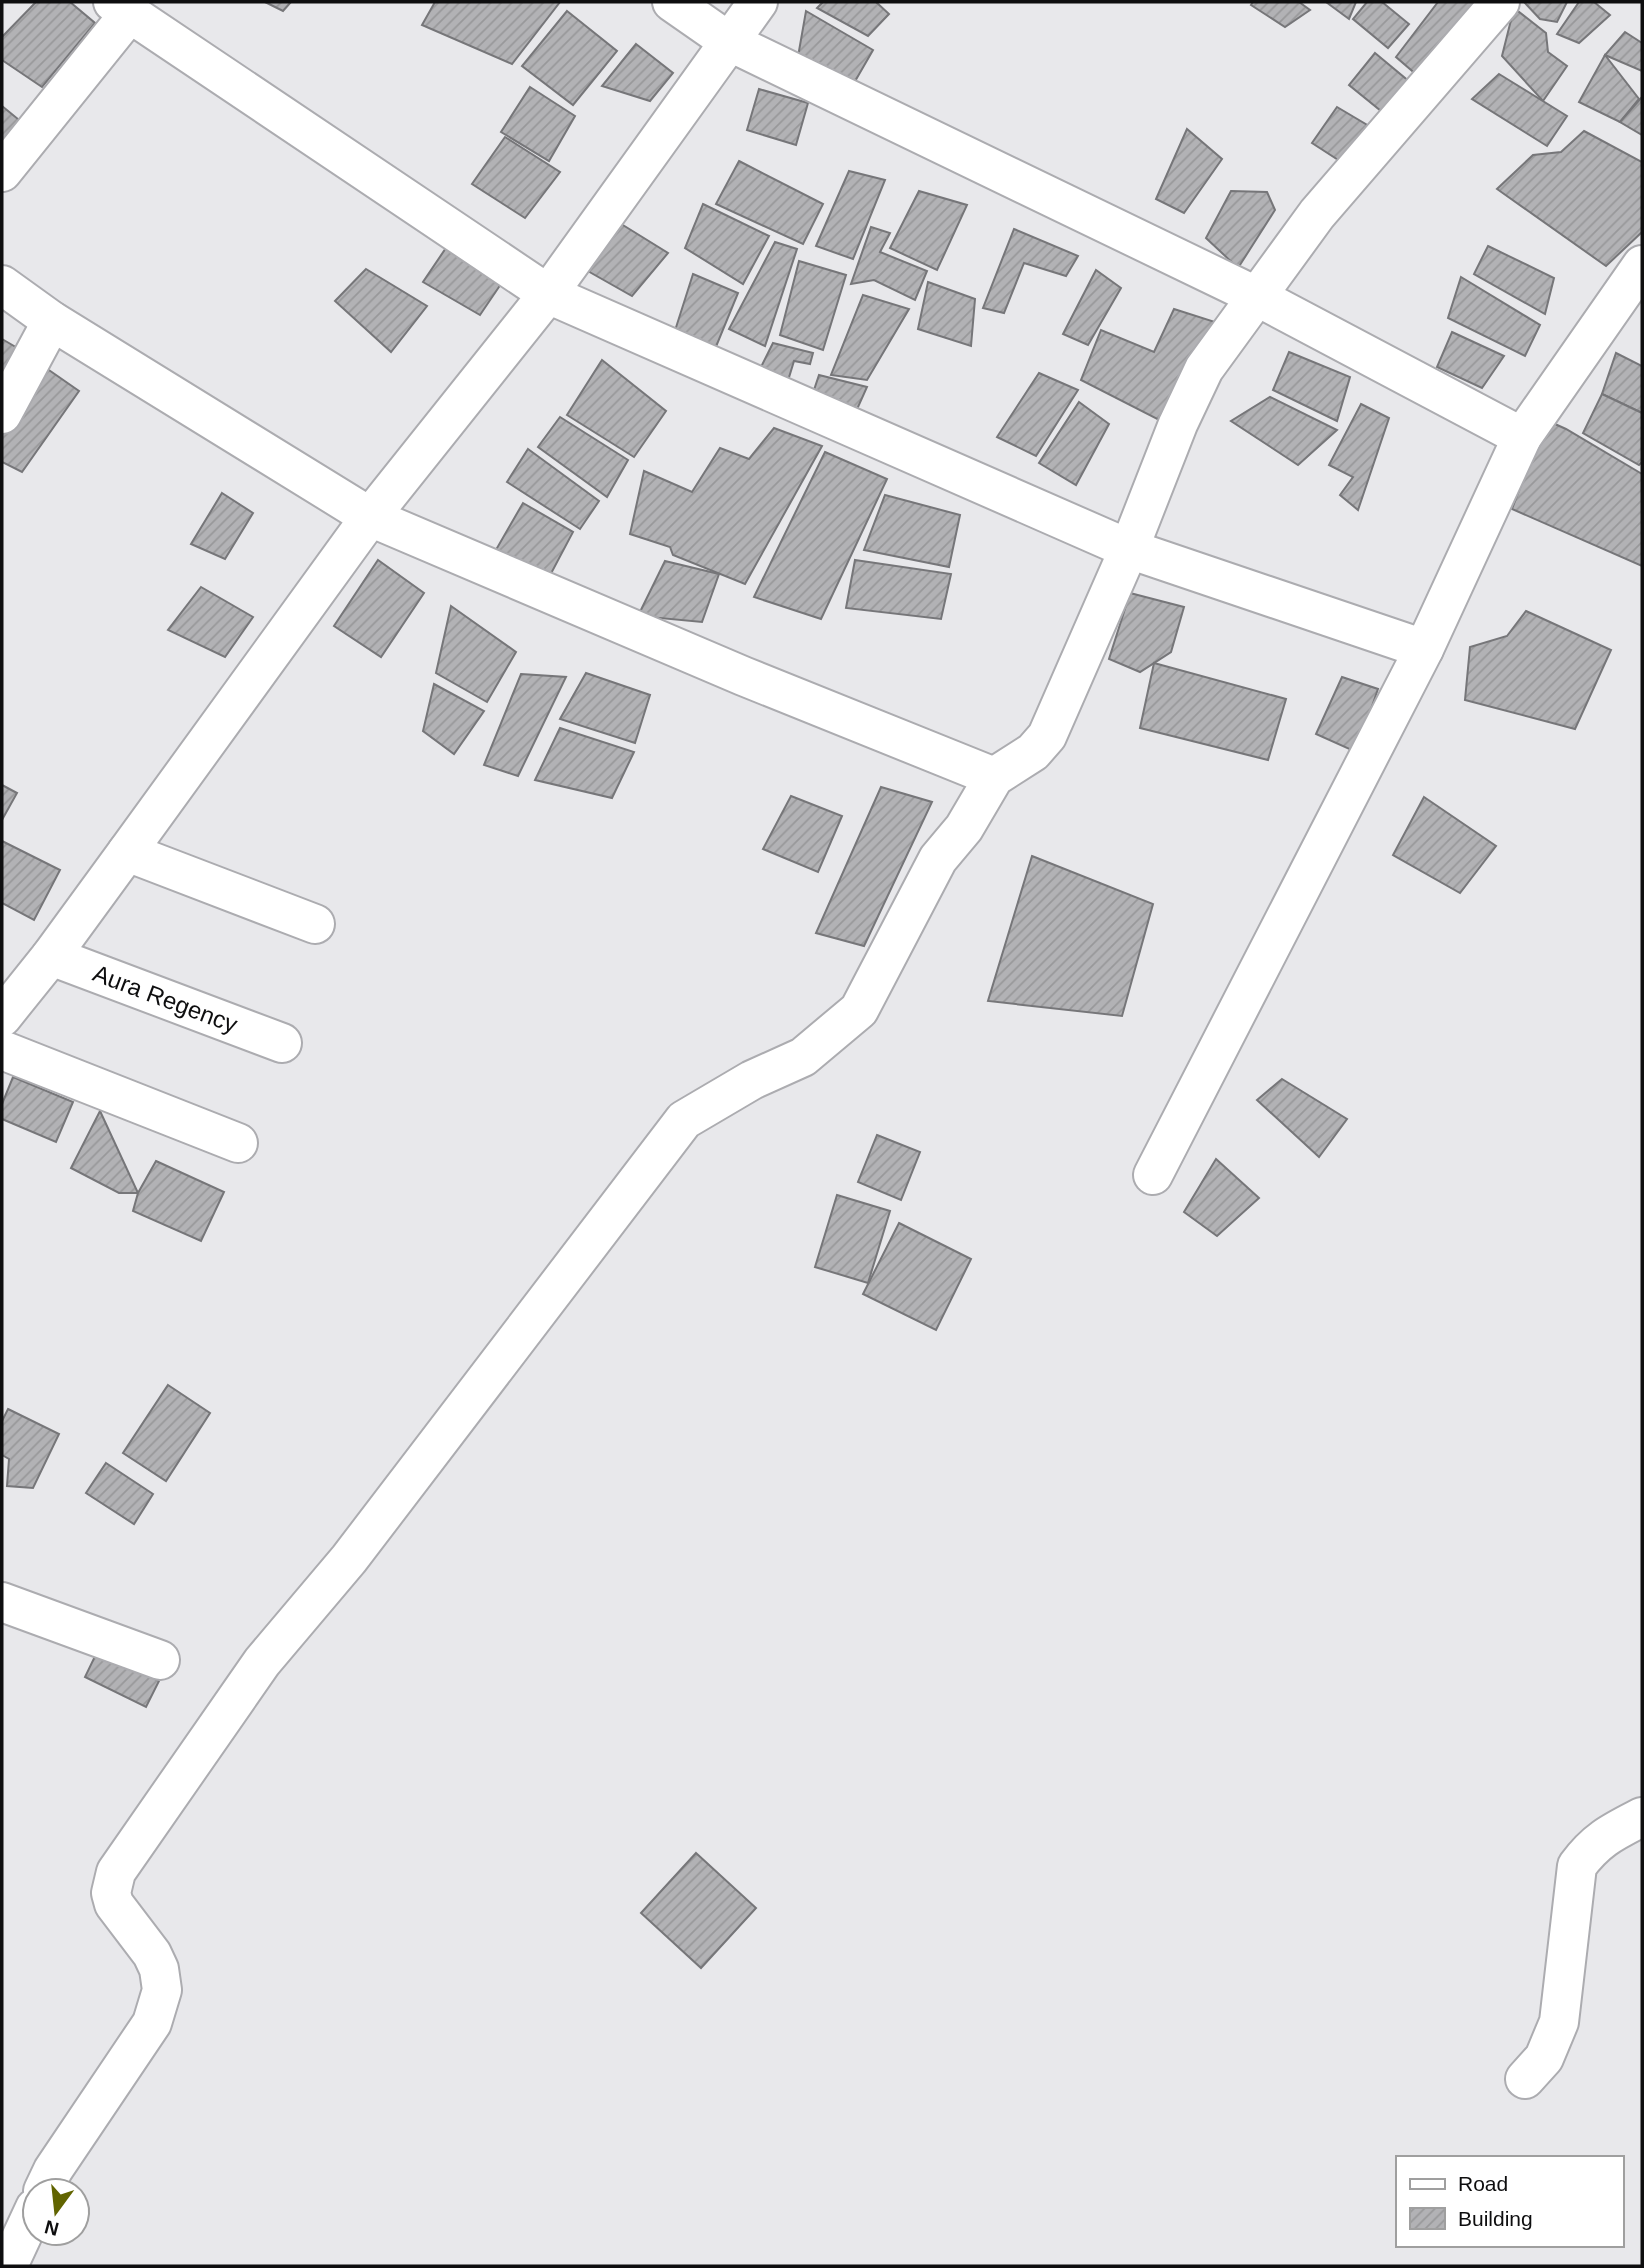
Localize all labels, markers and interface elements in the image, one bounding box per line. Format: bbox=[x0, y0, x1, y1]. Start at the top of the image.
street label: Aura Regency bbox=[89, 959, 241, 1038]
legend bbox=[1396, 2156, 1623, 2247]
text: Road bbox=[1458, 2172, 1508, 2195]
north arrow bbox=[21, 2177, 91, 2247]
text: Building bbox=[1458, 2207, 1533, 2230]
text: N bbox=[42, 2216, 61, 2240]

